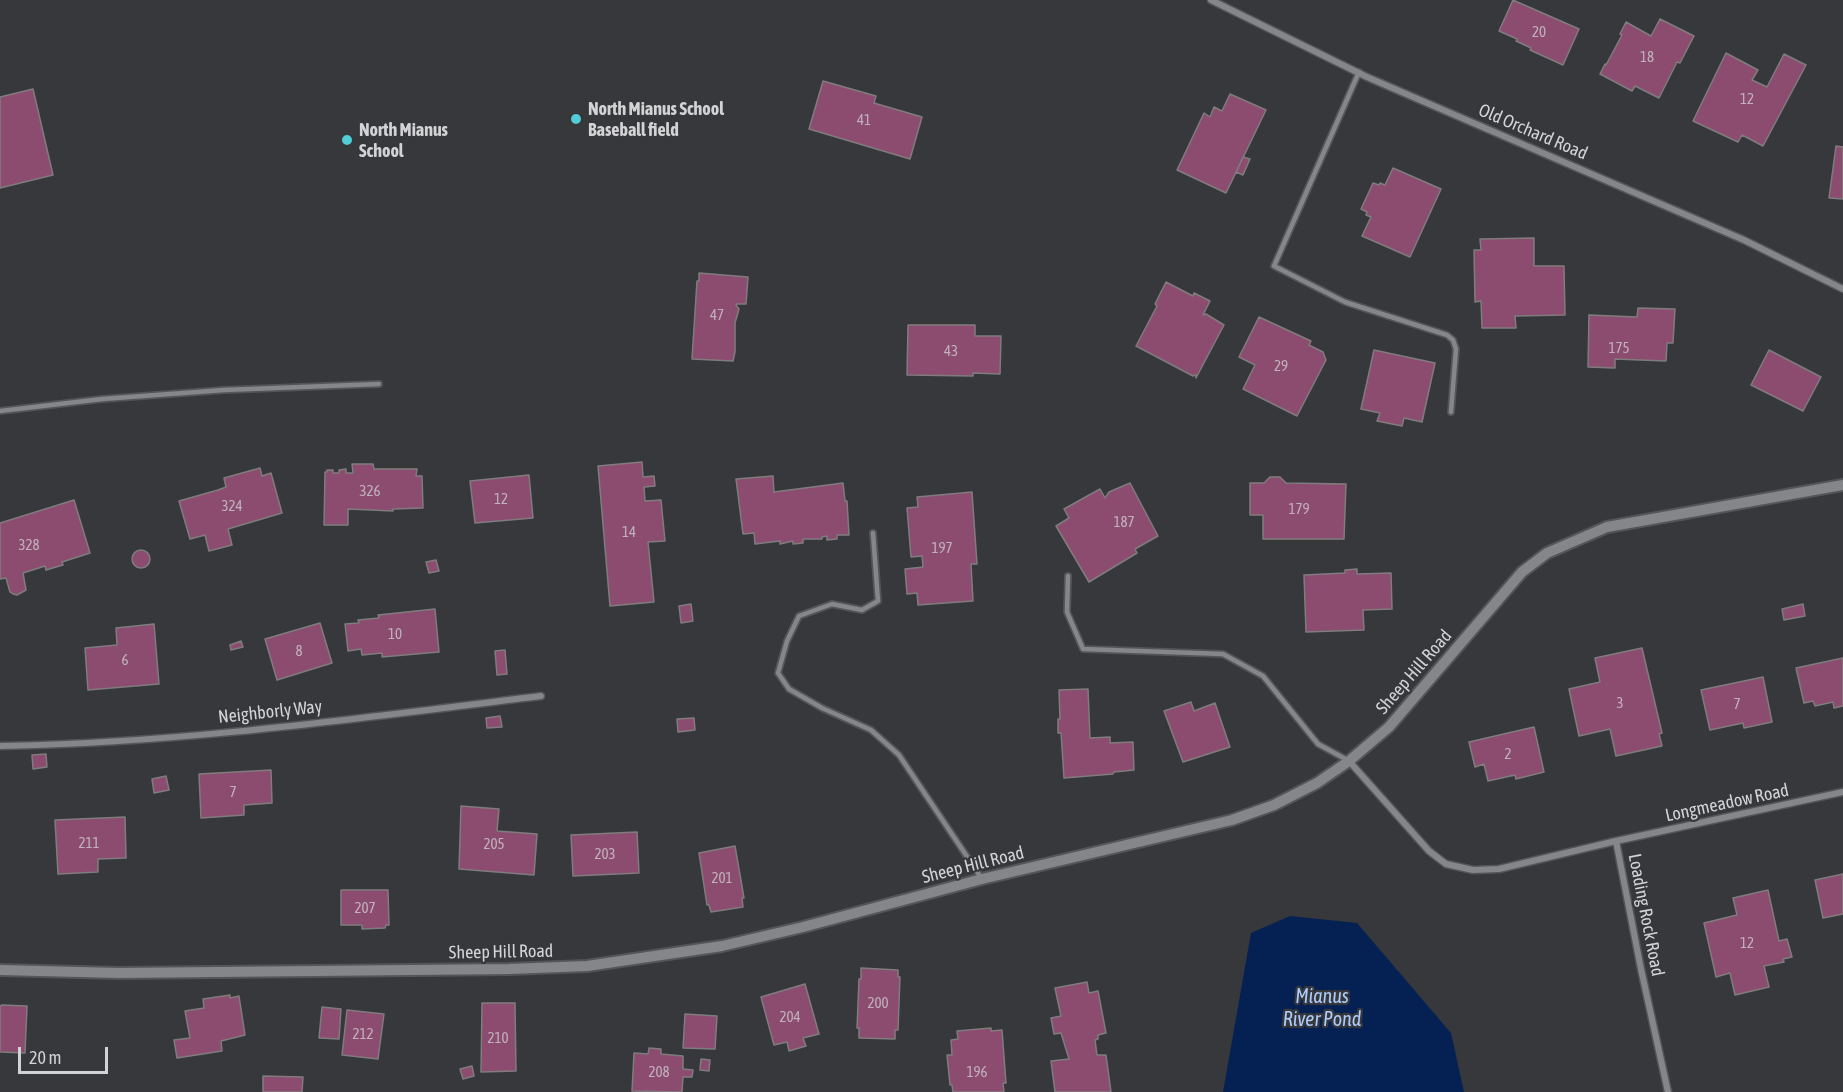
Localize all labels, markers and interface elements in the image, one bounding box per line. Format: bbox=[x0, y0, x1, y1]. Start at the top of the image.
house number: 20 bbox=[1532, 23, 1546, 41]
house number: 18 bbox=[1640, 48, 1654, 66]
house number: 12 bbox=[1740, 90, 1754, 108]
place label: North Mianus School Baseball field bbox=[588, 98, 724, 140]
street label: Old Orchard Road bbox=[1475, 99, 1591, 165]
house number: 41 bbox=[857, 111, 871, 129]
marker: North Mianus School Baseball field bbox=[569, 112, 583, 126]
place label: North Mianus School bbox=[359, 119, 448, 162]
marker: North Mianus School bbox=[340, 133, 354, 147]
house number: 47 bbox=[710, 306, 724, 324]
house number: 175 bbox=[1608, 339, 1630, 357]
house number: 43 bbox=[944, 342, 958, 360]
house number: 29 bbox=[1274, 357, 1288, 375]
house number: 326 bbox=[359, 482, 381, 500]
house number: 12 bbox=[494, 490, 508, 508]
house number: 324 bbox=[221, 497, 243, 515]
house number: 179 bbox=[1288, 500, 1310, 518]
house number: 187 bbox=[1113, 513, 1135, 531]
house number: 14 bbox=[622, 523, 636, 541]
house number: 328 bbox=[18, 536, 40, 554]
house number: 197 bbox=[931, 539, 953, 557]
house number: 10 bbox=[388, 625, 402, 643]
street label: Sheep Hill Road bbox=[1372, 625, 1456, 719]
house number: 8 bbox=[295, 642, 303, 660]
house number: 6 bbox=[121, 651, 129, 669]
house number: 3 bbox=[1616, 694, 1624, 712]
house number: 7 bbox=[1733, 695, 1741, 713]
street label: Neighborly Way bbox=[217, 696, 323, 728]
house number: 2 bbox=[1504, 745, 1512, 763]
street label: Longmeadow Road bbox=[1663, 779, 1791, 827]
house number: 7 bbox=[229, 783, 237, 801]
house number: 211 bbox=[78, 834, 100, 852]
house number: 205 bbox=[483, 835, 505, 853]
street label: Sheep Hill Road bbox=[920, 842, 1026, 888]
house number: 203 bbox=[594, 845, 616, 863]
street label: Loading Rock Road bbox=[1624, 852, 1668, 978]
house number: 201 bbox=[711, 869, 733, 887]
house number: 207 bbox=[354, 899, 376, 917]
house number: 12 bbox=[1740, 934, 1754, 952]
street label: Sheep Hill Road bbox=[449, 940, 553, 964]
water label: Mianus River Pond bbox=[1283, 985, 1361, 1032]
house number: 200 bbox=[867, 994, 889, 1012]
house number: 204 bbox=[779, 1008, 801, 1026]
house number: 212 bbox=[352, 1025, 374, 1043]
house number: 210 bbox=[487, 1029, 509, 1047]
scale bar bbox=[21, 1035, 111, 1073]
text: 20 m bbox=[29, 1047, 61, 1068]
house number: 208 bbox=[648, 1063, 670, 1081]
house number: 196 bbox=[966, 1063, 988, 1081]

